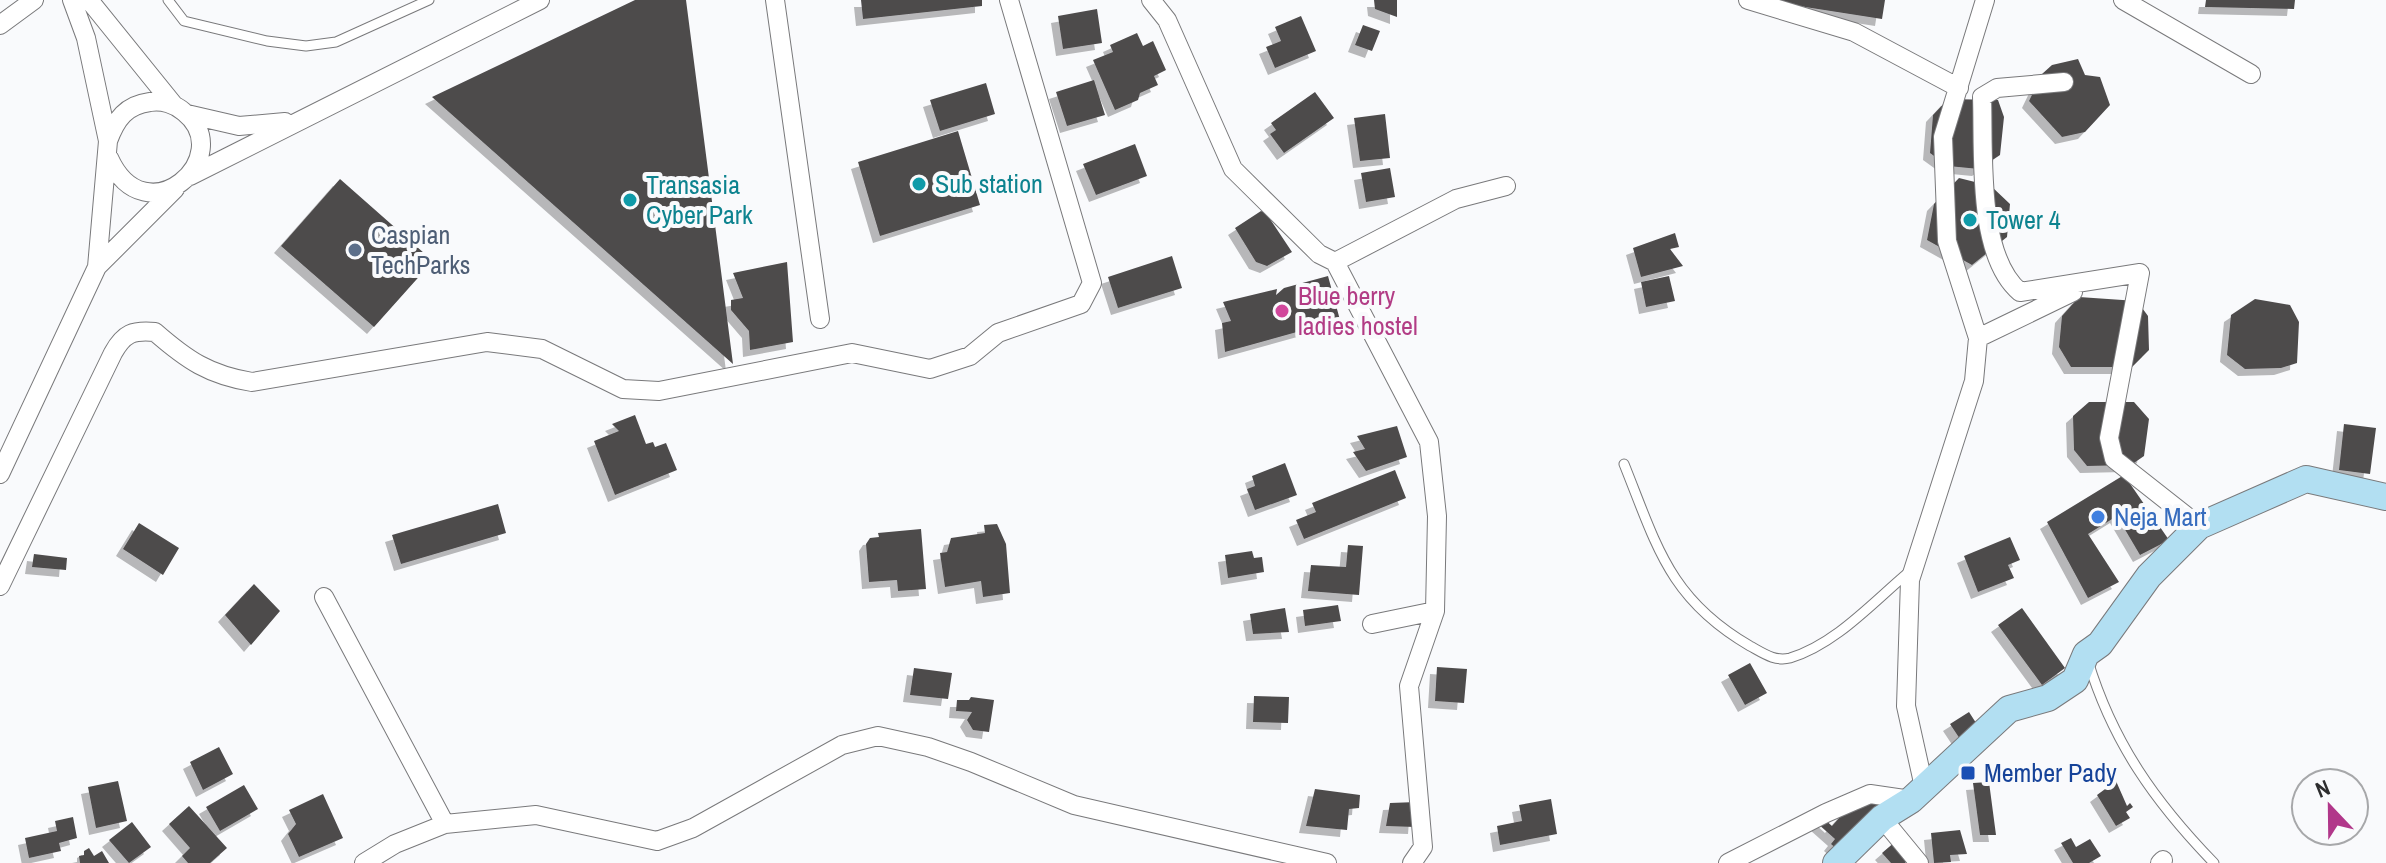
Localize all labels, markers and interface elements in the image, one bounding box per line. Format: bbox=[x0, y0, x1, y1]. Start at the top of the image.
place label: Sub station bbox=[935, 166, 1043, 201]
place label: Transasia Cyber Park bbox=[646, 167, 753, 232]
marker: Sub station bbox=[910, 175, 928, 193]
marker: Transasia Cyber Park bbox=[621, 191, 639, 209]
place label: Tower 4 bbox=[1986, 202, 2061, 237]
marker: Tower 4 bbox=[1961, 211, 1979, 229]
place label: Caspian TechParks bbox=[371, 217, 471, 282]
marker: Caspian TechParks bbox=[346, 241, 364, 259]
place label: Blue berry ladies hostel bbox=[1298, 278, 1418, 343]
marker: Blue berry ladies hostel bbox=[1273, 302, 1291, 320]
place label: Neja Mart bbox=[2114, 499, 2206, 534]
marker: Neja Mart bbox=[2089, 508, 2107, 526]
place label: Member Pady bbox=[1984, 755, 2117, 790]
marker: Member Pady bbox=[1959, 764, 1977, 782]
north arrow bbox=[2290, 767, 2370, 847]
text: N bbox=[2311, 772, 2334, 805]

